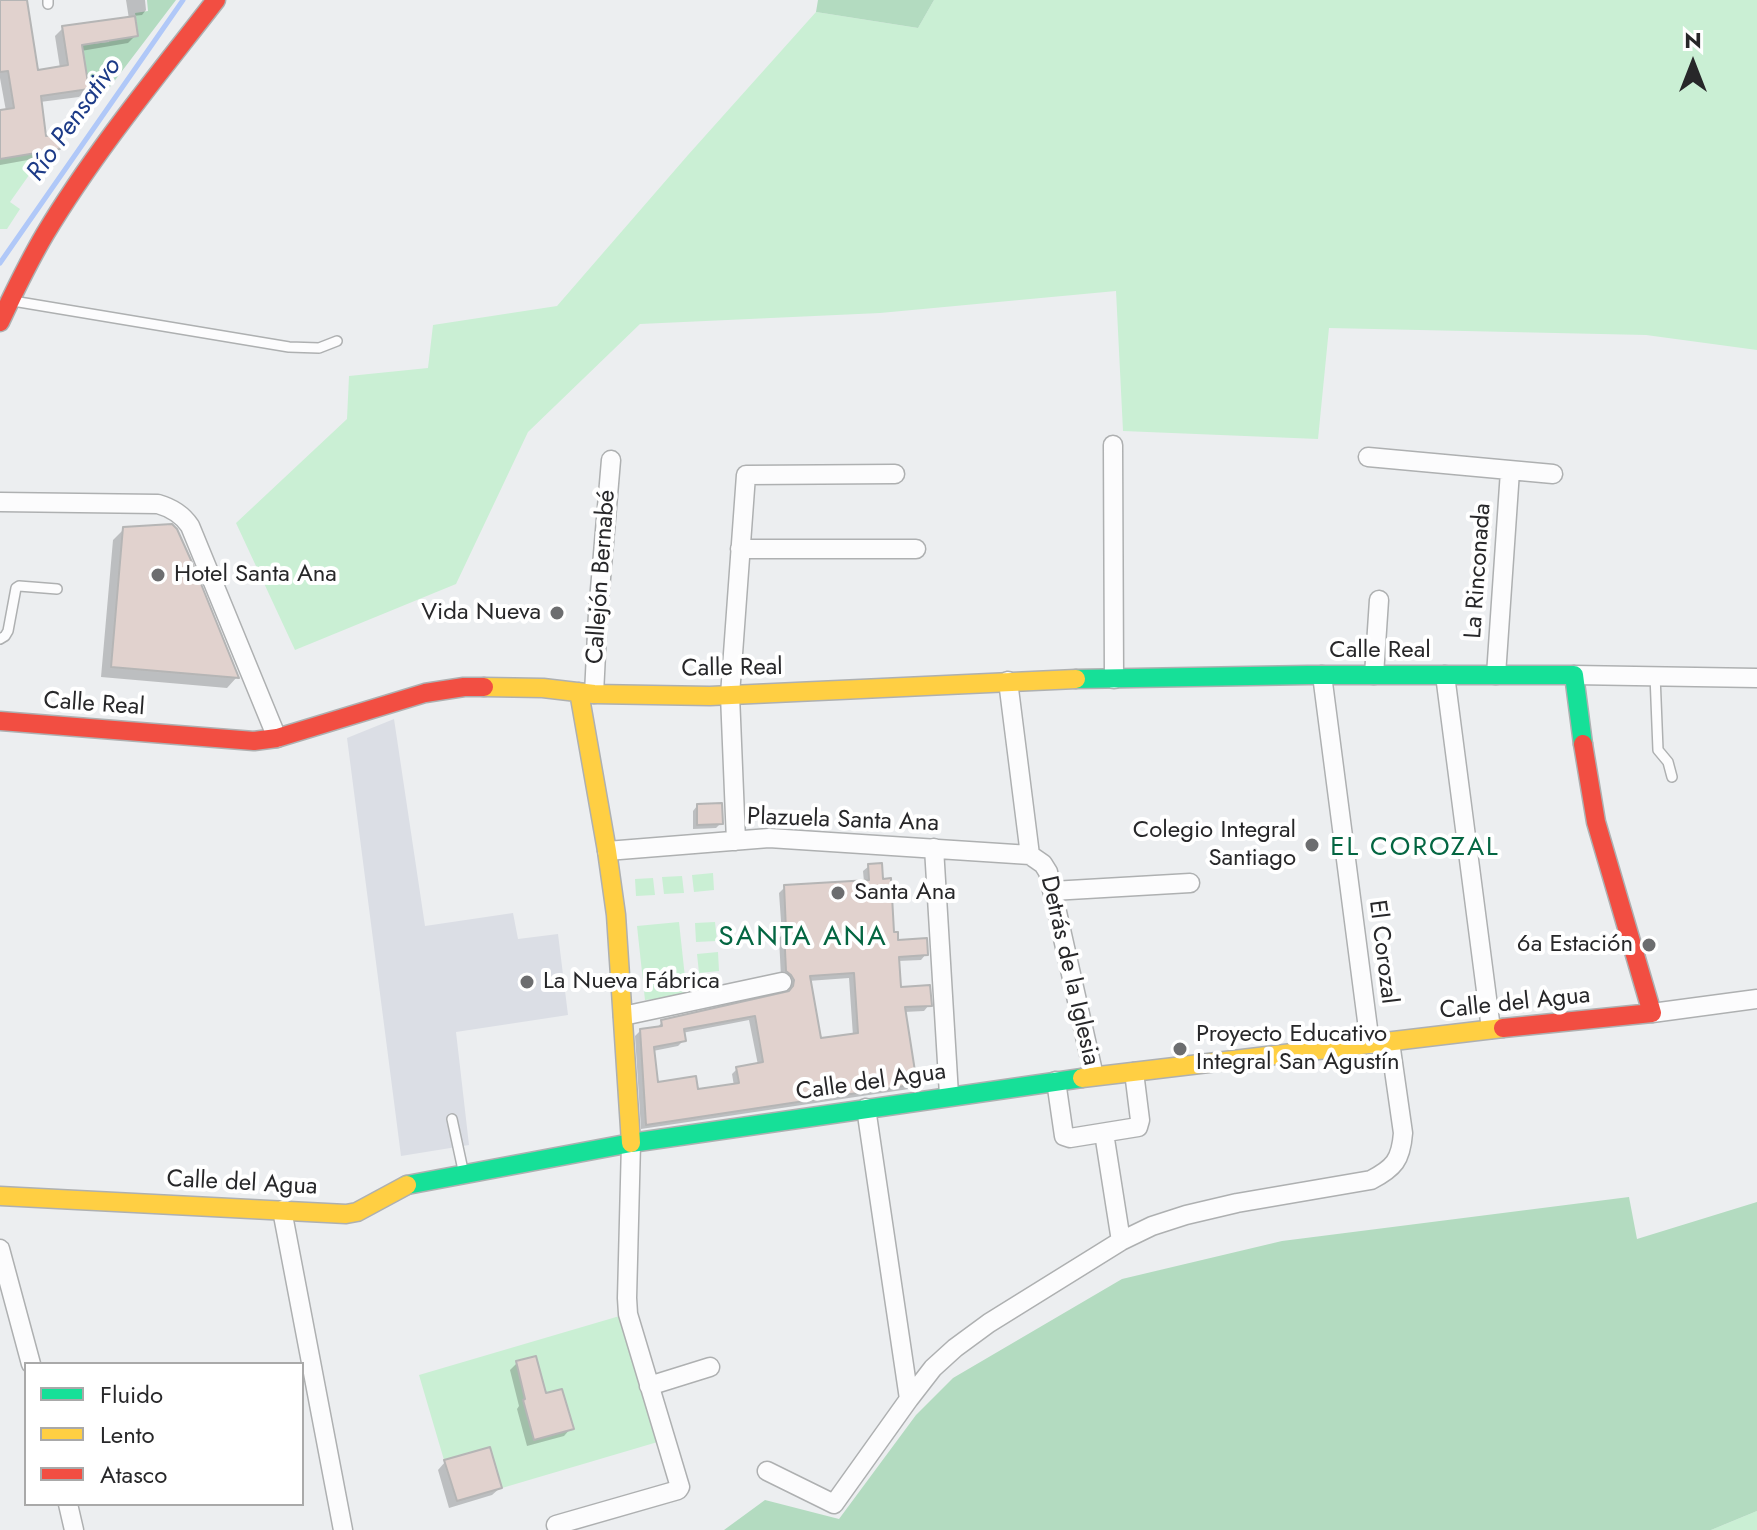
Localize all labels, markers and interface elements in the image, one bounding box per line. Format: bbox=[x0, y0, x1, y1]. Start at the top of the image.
north arrow bbox=[1653, 24, 1733, 104]
text: N bbox=[1684, 24, 1702, 56]
water label: Río Pensativo bbox=[21, 52, 129, 188]
street label: Callejón Bernabé bbox=[582, 489, 622, 665]
street label: La Rinconada bbox=[1460, 502, 1498, 640]
place label: Hotel Santa Ana bbox=[174, 561, 337, 589]
marker: Hotel Santa Ana bbox=[149, 566, 167, 584]
place label: Vida Nueva bbox=[421, 599, 541, 627]
marker: Vida Nueva bbox=[548, 604, 566, 622]
street label: Calle Real bbox=[1329, 637, 1431, 665]
street label: Calle Real bbox=[681, 654, 783, 684]
street label: Calle Real bbox=[42, 687, 146, 723]
street label: Plazuela Santa Ana bbox=[747, 803, 939, 839]
place label: Colegio Integral Santiago bbox=[1133, 817, 1296, 873]
district label: EL COROZAL bbox=[1330, 833, 1500, 865]
marker: Colegio Integral Santiago bbox=[1303, 836, 1321, 854]
street label: Detrás de la Iglesia bbox=[1033, 873, 1105, 1069]
place label: Santa Ana bbox=[854, 879, 956, 907]
marker: Santa Ana bbox=[829, 884, 847, 902]
street label: El Corozal bbox=[1361, 899, 1403, 1005]
district label: SANTA ANA bbox=[718, 921, 888, 955]
place label: 6a Estación bbox=[1517, 931, 1633, 959]
marker: 6a Estación bbox=[1640, 936, 1658, 954]
place label: La Nueva Fábrica bbox=[543, 968, 720, 996]
marker: La Nueva Fábrica bbox=[518, 973, 536, 991]
street label: Calle del Agua bbox=[1438, 982, 1592, 1026]
place label: Proyecto Educativo Integral San Agustín bbox=[1196, 1021, 1400, 1077]
marker: Proyecto Educativo Integral San Agustín bbox=[1171, 1040, 1189, 1058]
street label: Calle del Agua bbox=[794, 1058, 948, 1108]
street label: Calle del Agua bbox=[166, 1166, 318, 1202]
legend bbox=[24, 1362, 304, 1506]
text: Fluido bbox=[100, 1377, 163, 1412]
text: Lento bbox=[100, 1417, 155, 1452]
text: Atasco bbox=[100, 1457, 167, 1492]

